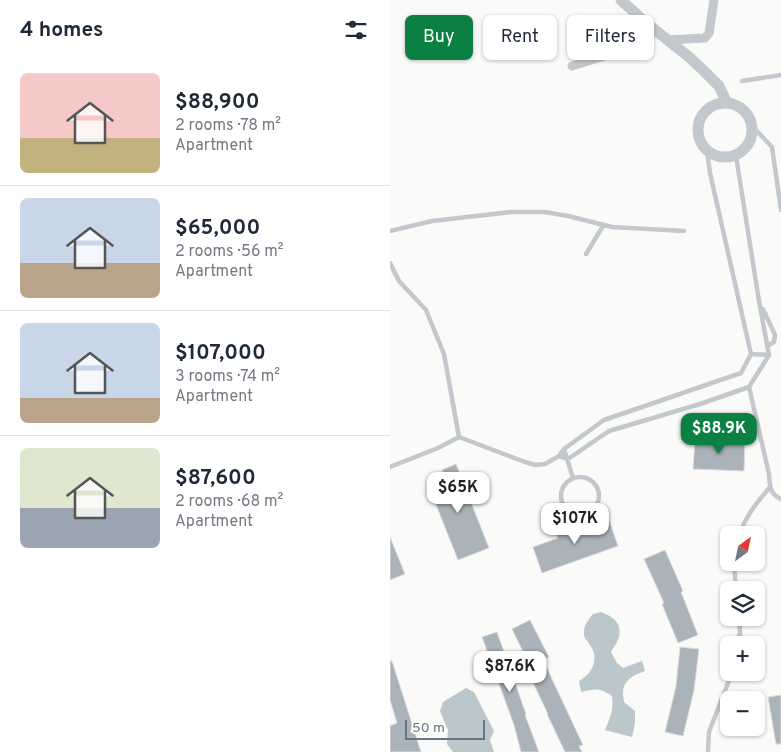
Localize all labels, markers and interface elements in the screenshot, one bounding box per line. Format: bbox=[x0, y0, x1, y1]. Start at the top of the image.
chip: Buy bbox=[405, 15, 473, 60]
chip: Rent bbox=[483, 15, 557, 60]
chip: Filters bbox=[567, 15, 654, 60]
icon: filters bbox=[342, 16, 370, 44]
text: 4 homes bbox=[20, 17, 103, 44]
text: $88,900 bbox=[175, 89, 260, 116]
icon: home bbox=[60, 93, 120, 153]
text: 2 rooms · 78 m² bbox=[175, 116, 281, 136]
text: Apartment bbox=[175, 136, 253, 156]
text: $65,000 bbox=[175, 215, 260, 242]
icon: home bbox=[60, 218, 120, 278]
text: 2 rooms · 56 m² bbox=[175, 242, 284, 262]
text: Apartment bbox=[175, 262, 253, 282]
text: $107,000 bbox=[175, 340, 266, 367]
icon: home bbox=[60, 343, 120, 403]
text: 3 rooms · 74 m² bbox=[175, 367, 280, 387]
text: Apartment bbox=[175, 387, 253, 407]
pin: $88.9K bbox=[678, 412, 760, 455]
text: $88.9K bbox=[692, 419, 746, 439]
text: $87,600 bbox=[175, 465, 256, 492]
icon: home bbox=[60, 468, 120, 528]
pin: $65K bbox=[428, 472, 488, 514]
text: $65K bbox=[438, 478, 478, 498]
text: 2 rooms · 68 m² bbox=[175, 492, 283, 512]
pin: $107K bbox=[540, 502, 610, 545]
text: $107K bbox=[552, 509, 598, 529]
text: Apartment bbox=[175, 512, 253, 532]
north arrow bbox=[720, 526, 765, 571]
map controls bbox=[720, 526, 765, 736]
button: layers bbox=[720, 581, 765, 626]
button: + bbox=[720, 636, 765, 681]
pin: $87.6K bbox=[469, 650, 551, 693]
text: $87.6K bbox=[485, 657, 535, 677]
button: − bbox=[720, 691, 765, 736]
scale bar bbox=[405, 717, 485, 740]
text: 50 m bbox=[412, 720, 445, 737]

